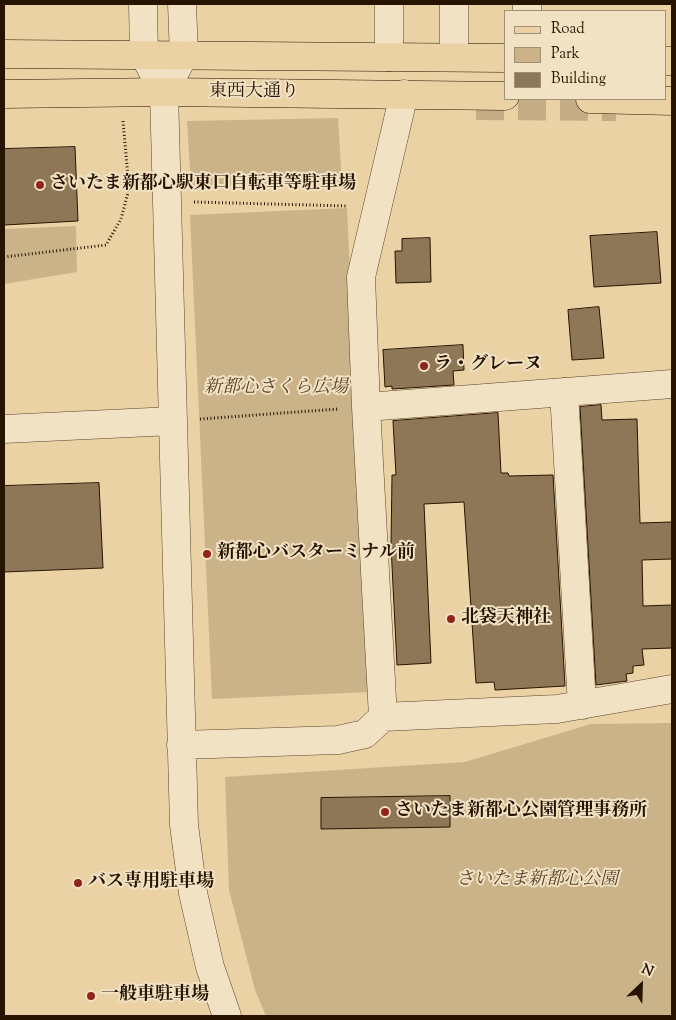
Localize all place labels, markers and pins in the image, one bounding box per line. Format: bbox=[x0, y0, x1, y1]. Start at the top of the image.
place label: さいたま新都心駅東口自転車等駐車場 bbox=[50, 174, 356, 196]
marker: さいたま新都心駅東口自転車等駐車場 bbox=[34, 179, 46, 191]
place label: ラ・グレーヌ bbox=[434, 355, 542, 377]
marker: ラ・グレーヌ bbox=[418, 360, 430, 372]
place label: 新都心バスターミナル前 bbox=[217, 543, 415, 565]
marker: 新都心バスターミナル前 bbox=[201, 548, 213, 560]
place label: 北袋天神社 bbox=[461, 608, 551, 630]
marker: 北袋天神社 bbox=[445, 613, 457, 625]
place label: さいたま新都心公園管理事務所 bbox=[395, 801, 647, 823]
marker: さいたま新都心公園管理事務所 bbox=[379, 806, 391, 818]
place label: バス専用駐車場 bbox=[88, 872, 214, 894]
marker: バス専用駐車場 bbox=[72, 877, 84, 889]
place label: 一般車駐車場 bbox=[101, 985, 209, 1007]
marker: 一般車駐車場 bbox=[85, 990, 97, 1002]

